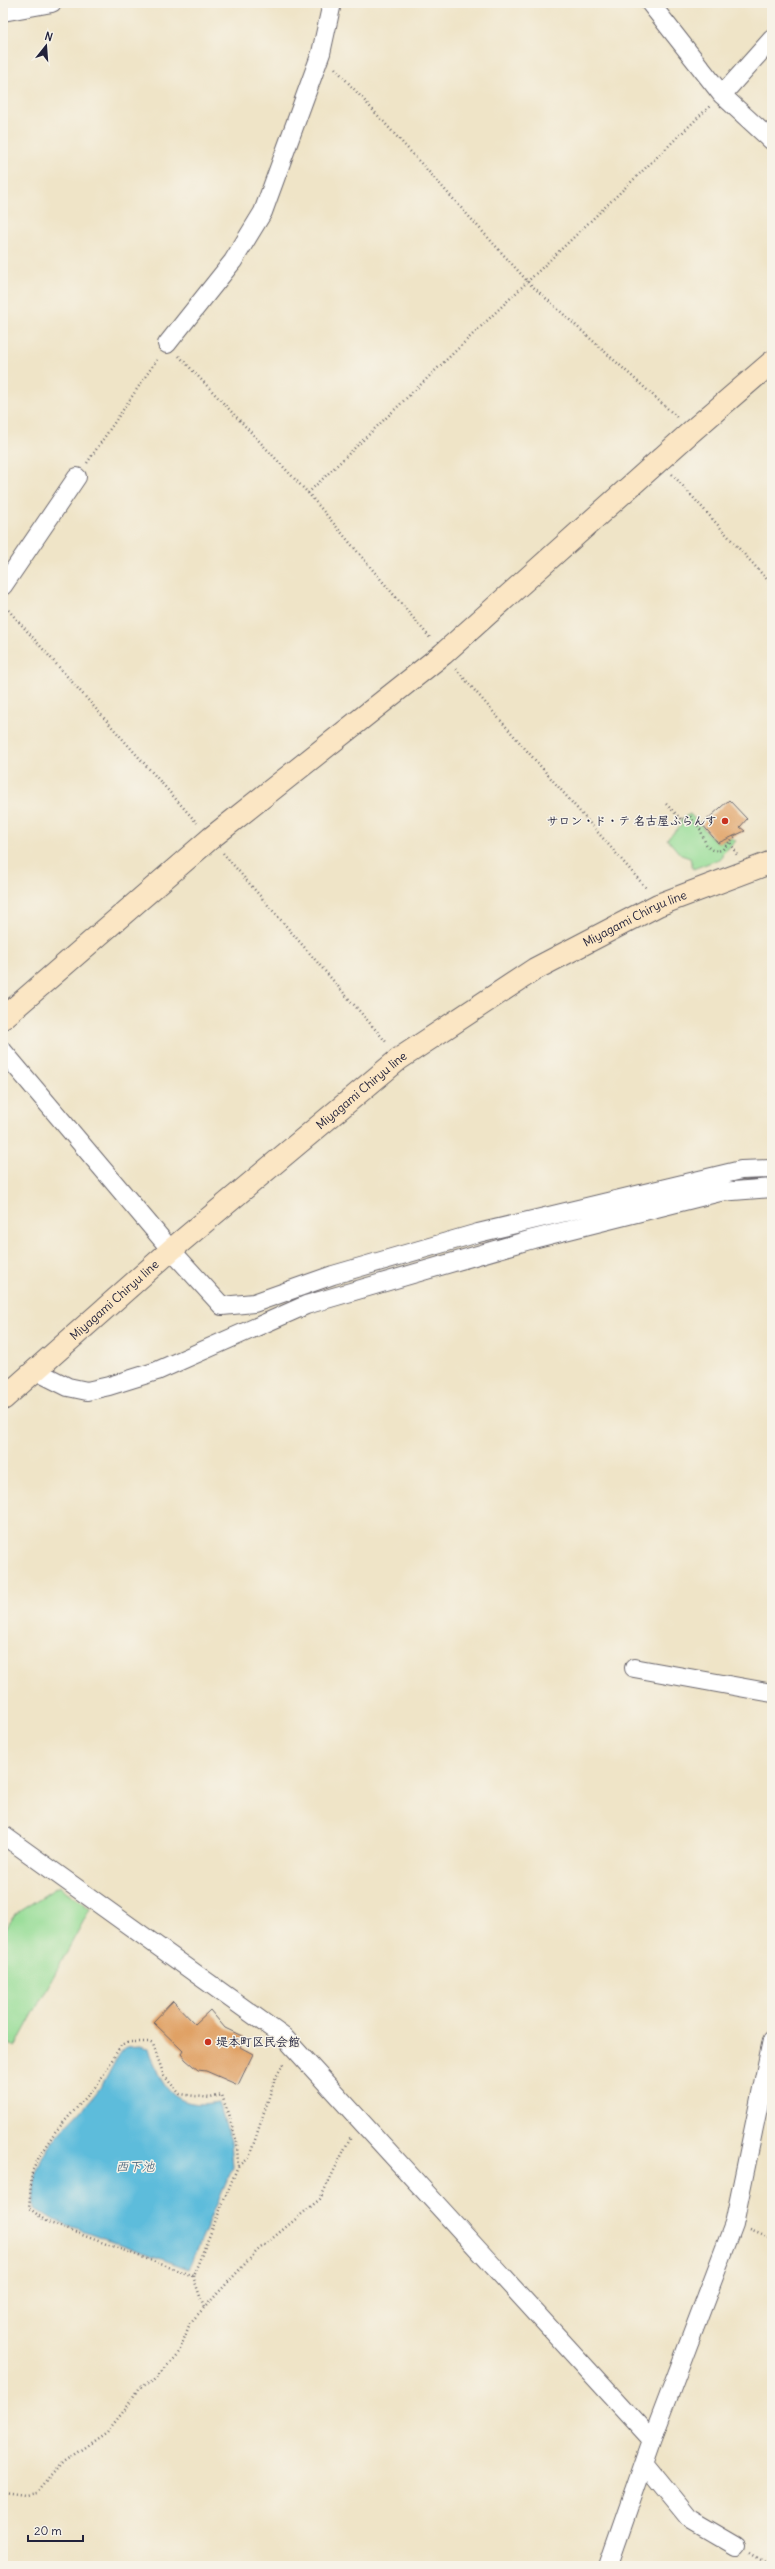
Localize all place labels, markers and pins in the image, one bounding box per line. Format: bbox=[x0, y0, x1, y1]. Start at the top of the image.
place label: サロン・ド・テ 名古屋ふらんす bbox=[547, 813, 717, 828]
marker: サロン・ド・テ 名古屋ふらんす bbox=[720, 816, 730, 826]
place label: 堤本町区民会館 bbox=[216, 2034, 300, 2049]
marker: 堤本町区民会館 bbox=[203, 2037, 213, 2047]

